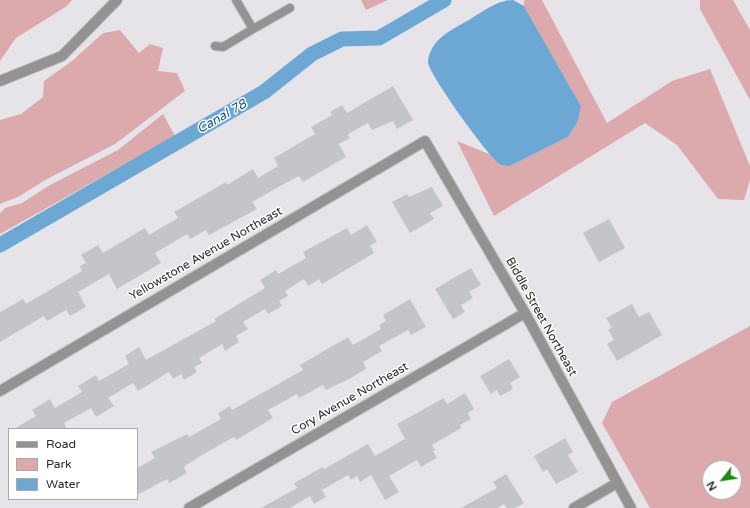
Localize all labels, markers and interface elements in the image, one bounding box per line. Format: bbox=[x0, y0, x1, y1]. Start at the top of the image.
water label: Canal 78 bbox=[194, 97, 250, 137]
street label: Yellowstone Avenue Northeast bbox=[127, 204, 285, 304]
street label: Biddle Street Northeast bbox=[502, 255, 580, 379]
street label: Cory Avenue Northeast bbox=[289, 360, 411, 438]
legend bbox=[8, 428, 138, 500]
text: Road bbox=[46, 437, 76, 451]
text: Park bbox=[46, 457, 72, 471]
north arrow bbox=[702, 460, 742, 500]
text: Water bbox=[46, 477, 80, 491]
text: N bbox=[704, 479, 720, 493]

